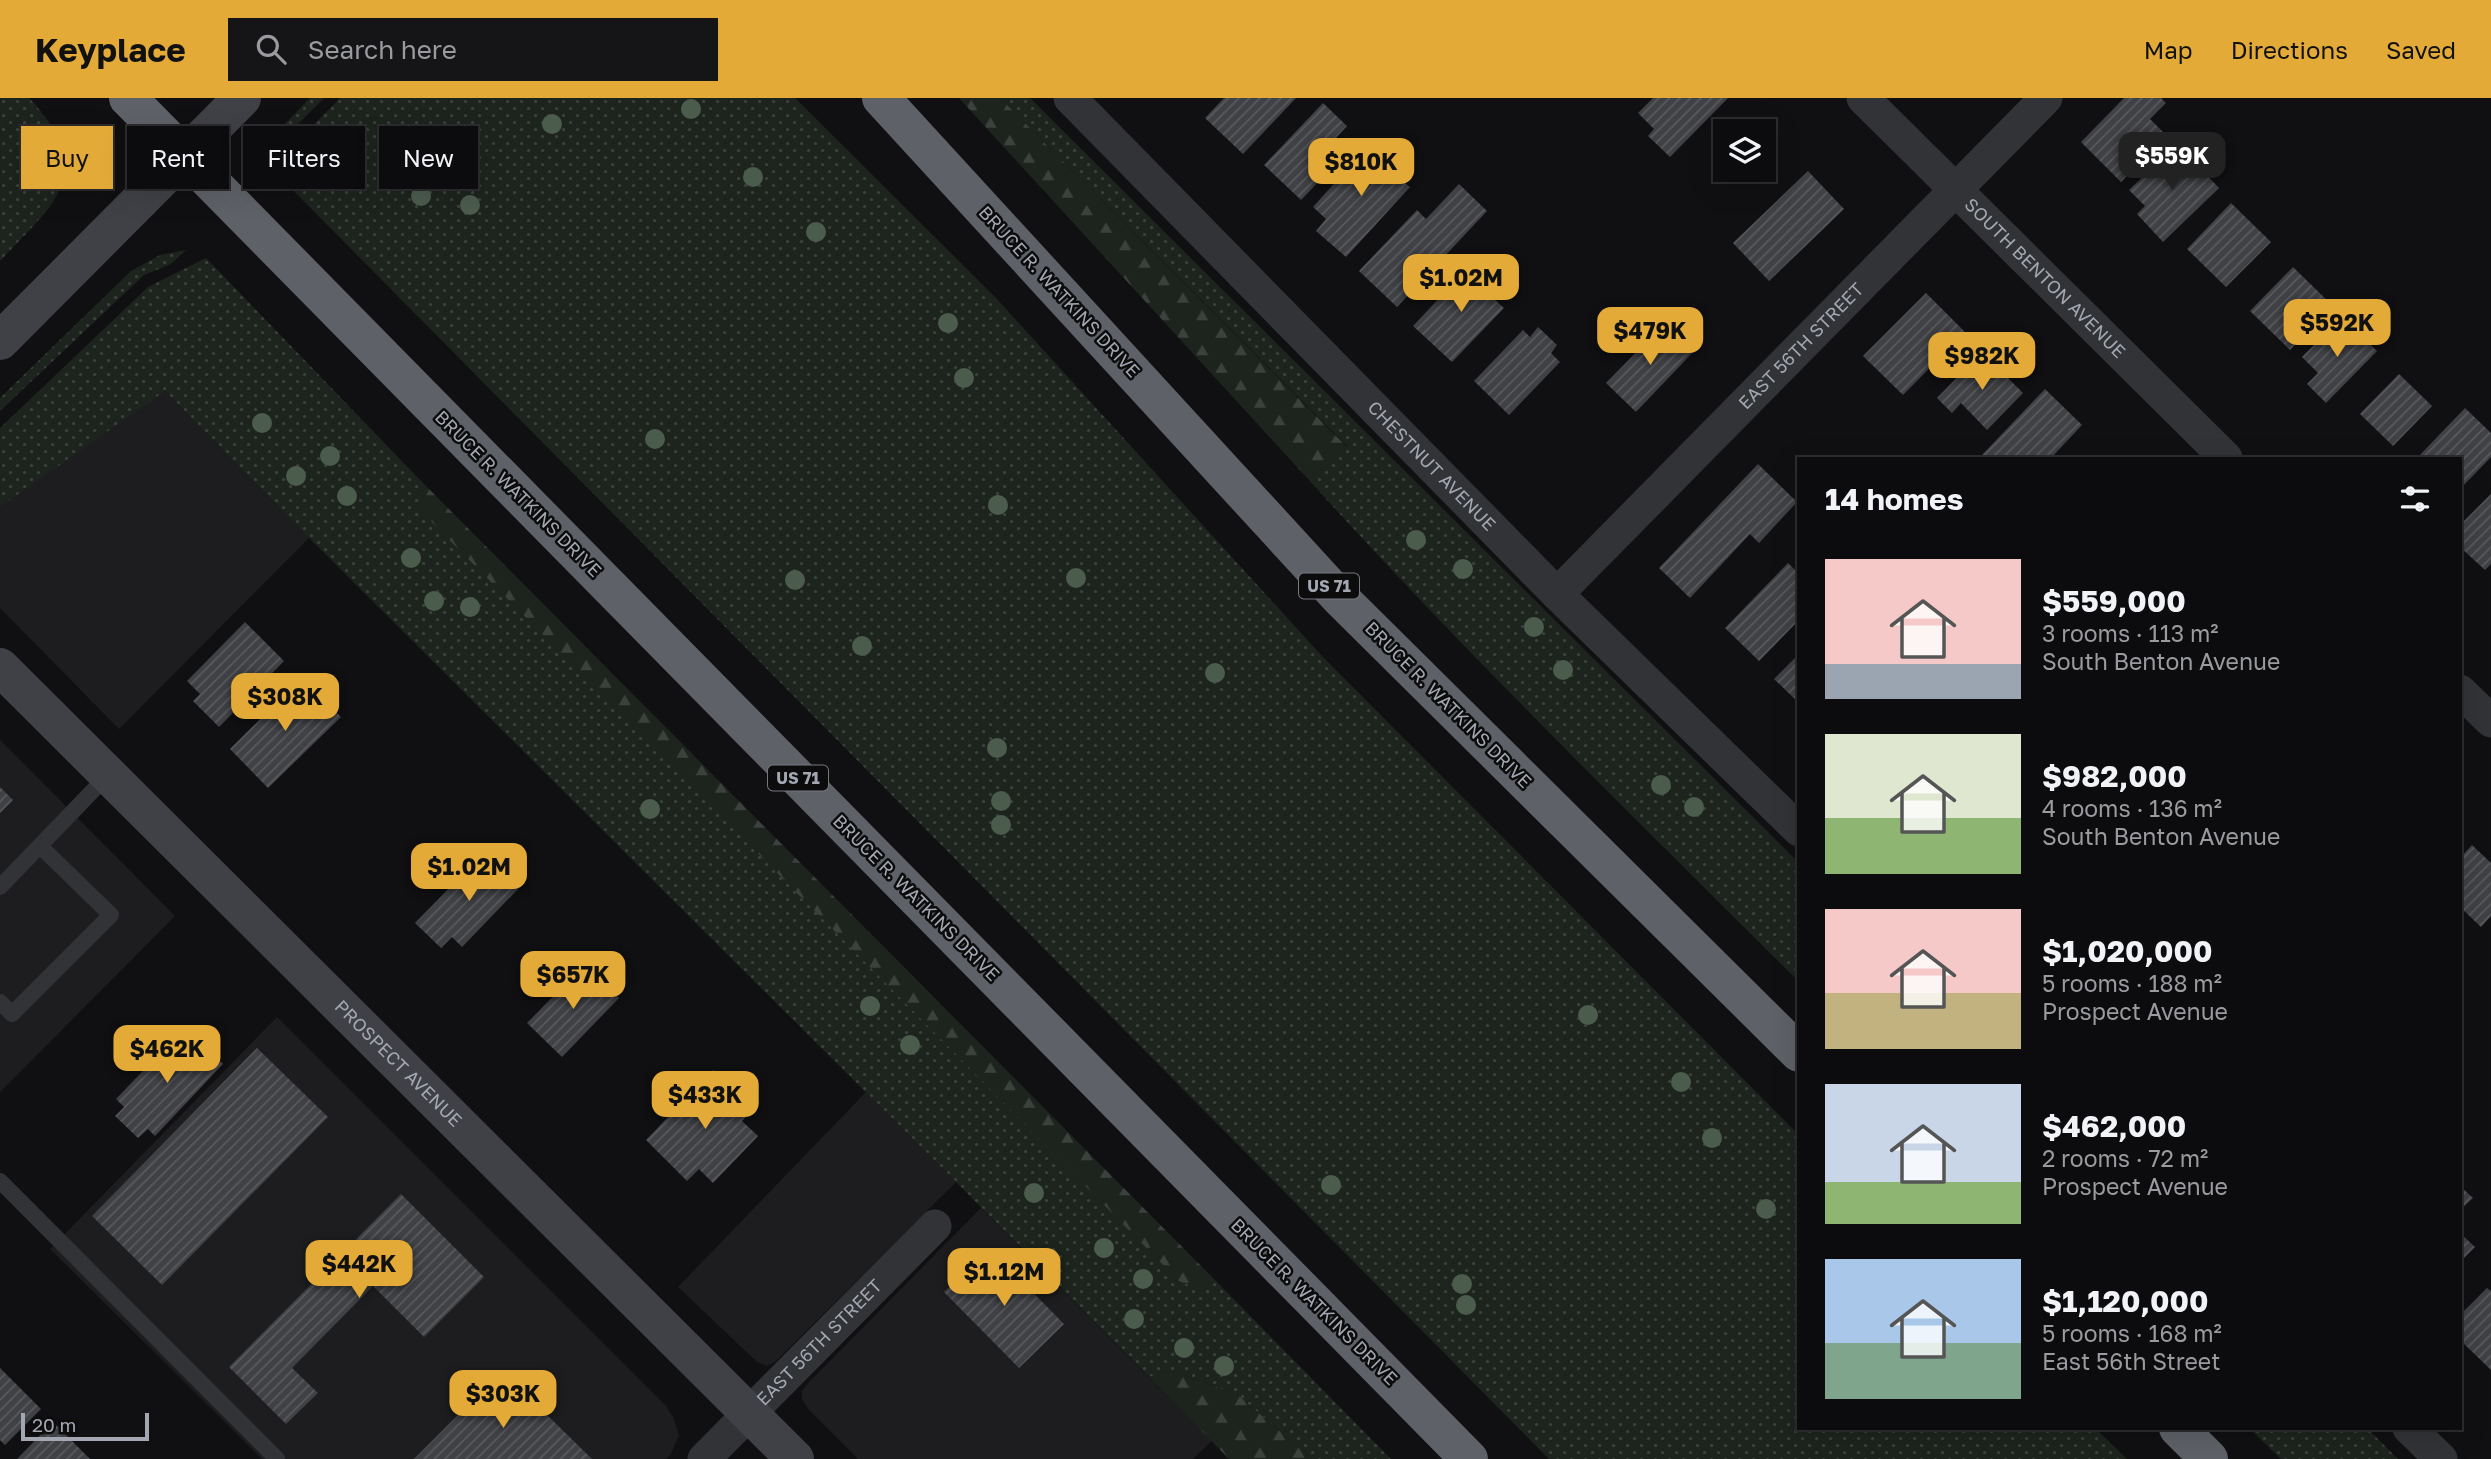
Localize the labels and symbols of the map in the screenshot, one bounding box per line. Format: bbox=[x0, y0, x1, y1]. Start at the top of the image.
pin: $559K bbox=[2123, 132, 2221, 192]
pin: $810K bbox=[1312, 139, 1410, 198]
street label: SOUTH BENTON AVENUE bbox=[1960, 193, 2131, 362]
street label: BRUCE R. WATKINS DRIVE bbox=[974, 201, 1145, 382]
pin: $1.02M bbox=[1404, 254, 1518, 314]
street label: EAST 56TH STREET bbox=[1734, 278, 1868, 413]
pin: $592K bbox=[2288, 300, 2386, 359]
pin: $479K bbox=[1601, 308, 1699, 367]
pin: $982K bbox=[1933, 332, 2031, 392]
street label: CHESTNUT AVENUE bbox=[1364, 396, 1501, 535]
street label: BRUCE R. WATKINS DRIVE bbox=[431, 405, 607, 581]
road number: US 71 bbox=[1299, 573, 1359, 598]
street label: BRUCE R. WATKINS DRIVE bbox=[1361, 616, 1537, 792]
pin: $308K bbox=[236, 674, 334, 733]
road number: US 71 bbox=[768, 765, 828, 790]
street label: BRUCE R. WATKINS DRIVE bbox=[829, 809, 1005, 985]
pin: $1.02M bbox=[412, 844, 526, 903]
pin: $657K bbox=[524, 951, 622, 1011]
street label: PROSPECT AVENUE bbox=[331, 995, 467, 1131]
pin: $462K bbox=[118, 1026, 216, 1085]
pin: $433K bbox=[656, 1072, 754, 1131]
street label: BRUCE R. WATKINS DRIVE bbox=[1227, 1213, 1403, 1389]
pin: $442K bbox=[310, 1240, 408, 1300]
pin: $1.12M bbox=[947, 1248, 1061, 1308]
street label: EAST 56TH STREET bbox=[752, 1274, 886, 1409]
pin: $303K bbox=[454, 1370, 552, 1430]
scale bar bbox=[21, 1410, 149, 1442]

